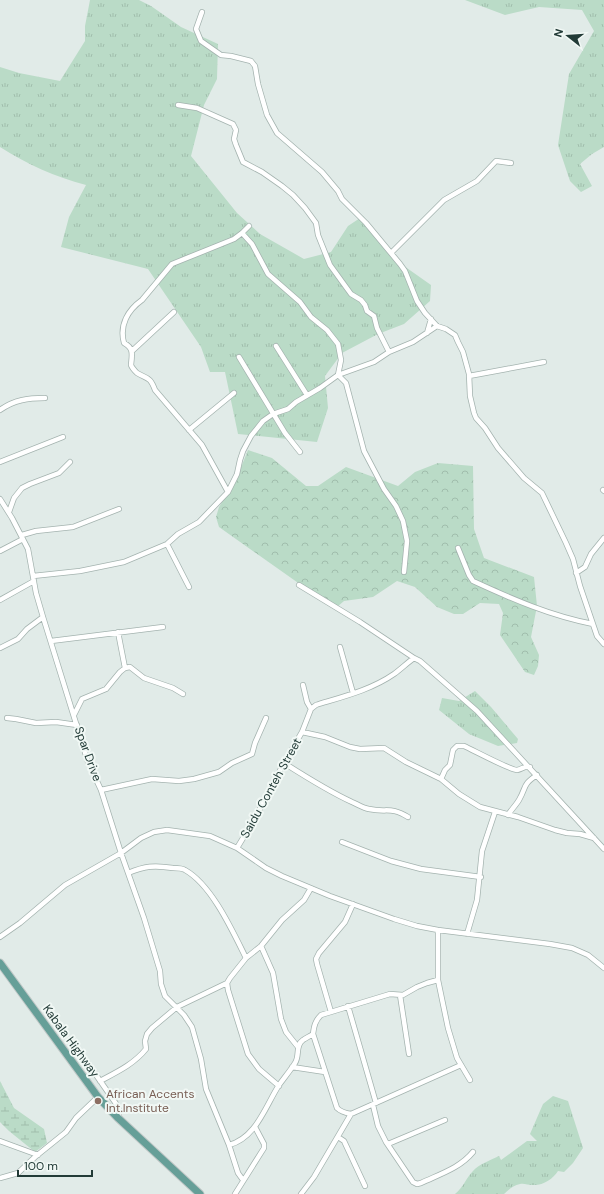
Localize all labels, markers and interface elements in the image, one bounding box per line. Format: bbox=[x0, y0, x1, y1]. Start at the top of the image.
north arrow bbox=[548, 16, 588, 56]
text: N bbox=[551, 27, 566, 39]
street label: Spar Drive bbox=[71, 724, 105, 784]
street label: Saidu Conteh Street bbox=[237, 735, 305, 841]
street label: Kabala Highway bbox=[39, 1001, 103, 1081]
place label: African Accents Int.Institute bbox=[106, 1086, 194, 1116]
marker: African Accents Int.Institute bbox=[93, 1096, 103, 1106]
scale bar bbox=[18, 1152, 92, 1178]
text: 100 m bbox=[24, 1158, 58, 1174]

